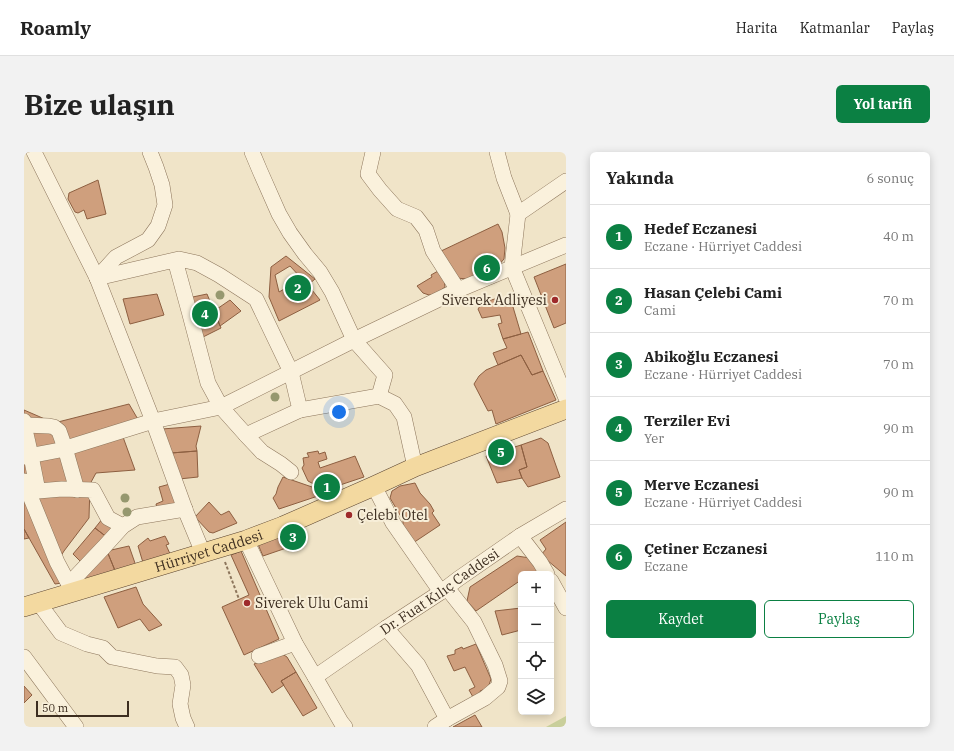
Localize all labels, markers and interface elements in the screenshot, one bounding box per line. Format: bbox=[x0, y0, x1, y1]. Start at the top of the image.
text: Roamly bbox=[20, 16, 91, 40]
text: Harita bbox=[736, 19, 778, 37]
text: Katmanlar bbox=[800, 19, 870, 37]
text: Paylaş bbox=[892, 19, 934, 37]
button: Yol tarifi bbox=[836, 85, 930, 123]
text: Bize ulaşın bbox=[24, 86, 175, 123]
text: Yakında bbox=[606, 167, 674, 189]
text: 6 sonuç bbox=[866, 170, 914, 187]
text: Hedef Eczanesi bbox=[644, 219, 757, 238]
text: 1 bbox=[615, 228, 623, 245]
text: 40 m bbox=[883, 228, 914, 245]
text: Eczane · Hürriyet Caddesi bbox=[644, 238, 802, 255]
pin: 6 bbox=[474, 253, 500, 283]
pin: 2 bbox=[285, 273, 311, 303]
text: Hasan Çelebi Cami bbox=[644, 283, 782, 302]
place label: Siverek Adliyesi bbox=[442, 291, 547, 309]
text: 2 bbox=[615, 292, 623, 309]
text: 70 m bbox=[883, 292, 914, 309]
marker: Siverek Adliyesi bbox=[550, 295, 560, 305]
pin: 4 bbox=[192, 299, 218, 329]
text: Cami bbox=[644, 302, 676, 319]
text: Abikoğlu Eczanesi bbox=[644, 347, 778, 366]
text: 3 bbox=[615, 356, 623, 373]
text: 70 m bbox=[883, 356, 914, 373]
text: Eczane · Hürriyet Caddesi bbox=[644, 366, 802, 383]
your location bbox=[329, 402, 349, 422]
text: Terziler Evi bbox=[644, 411, 730, 430]
text: 4 bbox=[615, 420, 623, 437]
text: 90 m bbox=[883, 420, 914, 437]
text: Yer bbox=[644, 430, 664, 447]
pin: 5 bbox=[488, 437, 514, 467]
pin: 1 bbox=[314, 472, 340, 502]
text: Merve Eczanesi bbox=[644, 475, 759, 494]
text: 5 bbox=[615, 484, 623, 501]
text: 90 m bbox=[883, 484, 914, 501]
text: Eczane · Hürriyet Caddesi bbox=[644, 494, 802, 511]
place label: Çelebi Otel bbox=[357, 506, 428, 524]
marker: Çelebi Otel bbox=[344, 510, 354, 520]
pin: 3 bbox=[280, 522, 306, 552]
street label: Hürriyet Caddesi bbox=[153, 526, 265, 576]
text: Çetiner Eczanesi bbox=[644, 539, 767, 558]
street label: Dr. Fuat Kılıç Caddesi bbox=[376, 544, 502, 638]
text: 6 bbox=[615, 548, 623, 565]
text: 110 m bbox=[875, 548, 914, 565]
text: Eczane bbox=[644, 558, 688, 575]
map controls bbox=[518, 571, 554, 715]
button: + bbox=[518, 571, 554, 607]
place label: Siverek Ulu Cami bbox=[255, 594, 368, 612]
marker: Siverek Ulu Cami bbox=[242, 598, 252, 608]
button: Kaydet bbox=[606, 600, 756, 638]
button: Paylaş bbox=[764, 600, 914, 638]
button: − bbox=[518, 607, 554, 643]
button: locate bbox=[518, 643, 554, 679]
button: layers bbox=[518, 679, 554, 715]
scale bar bbox=[36, 699, 129, 718]
text: 50 m bbox=[42, 701, 68, 715]

